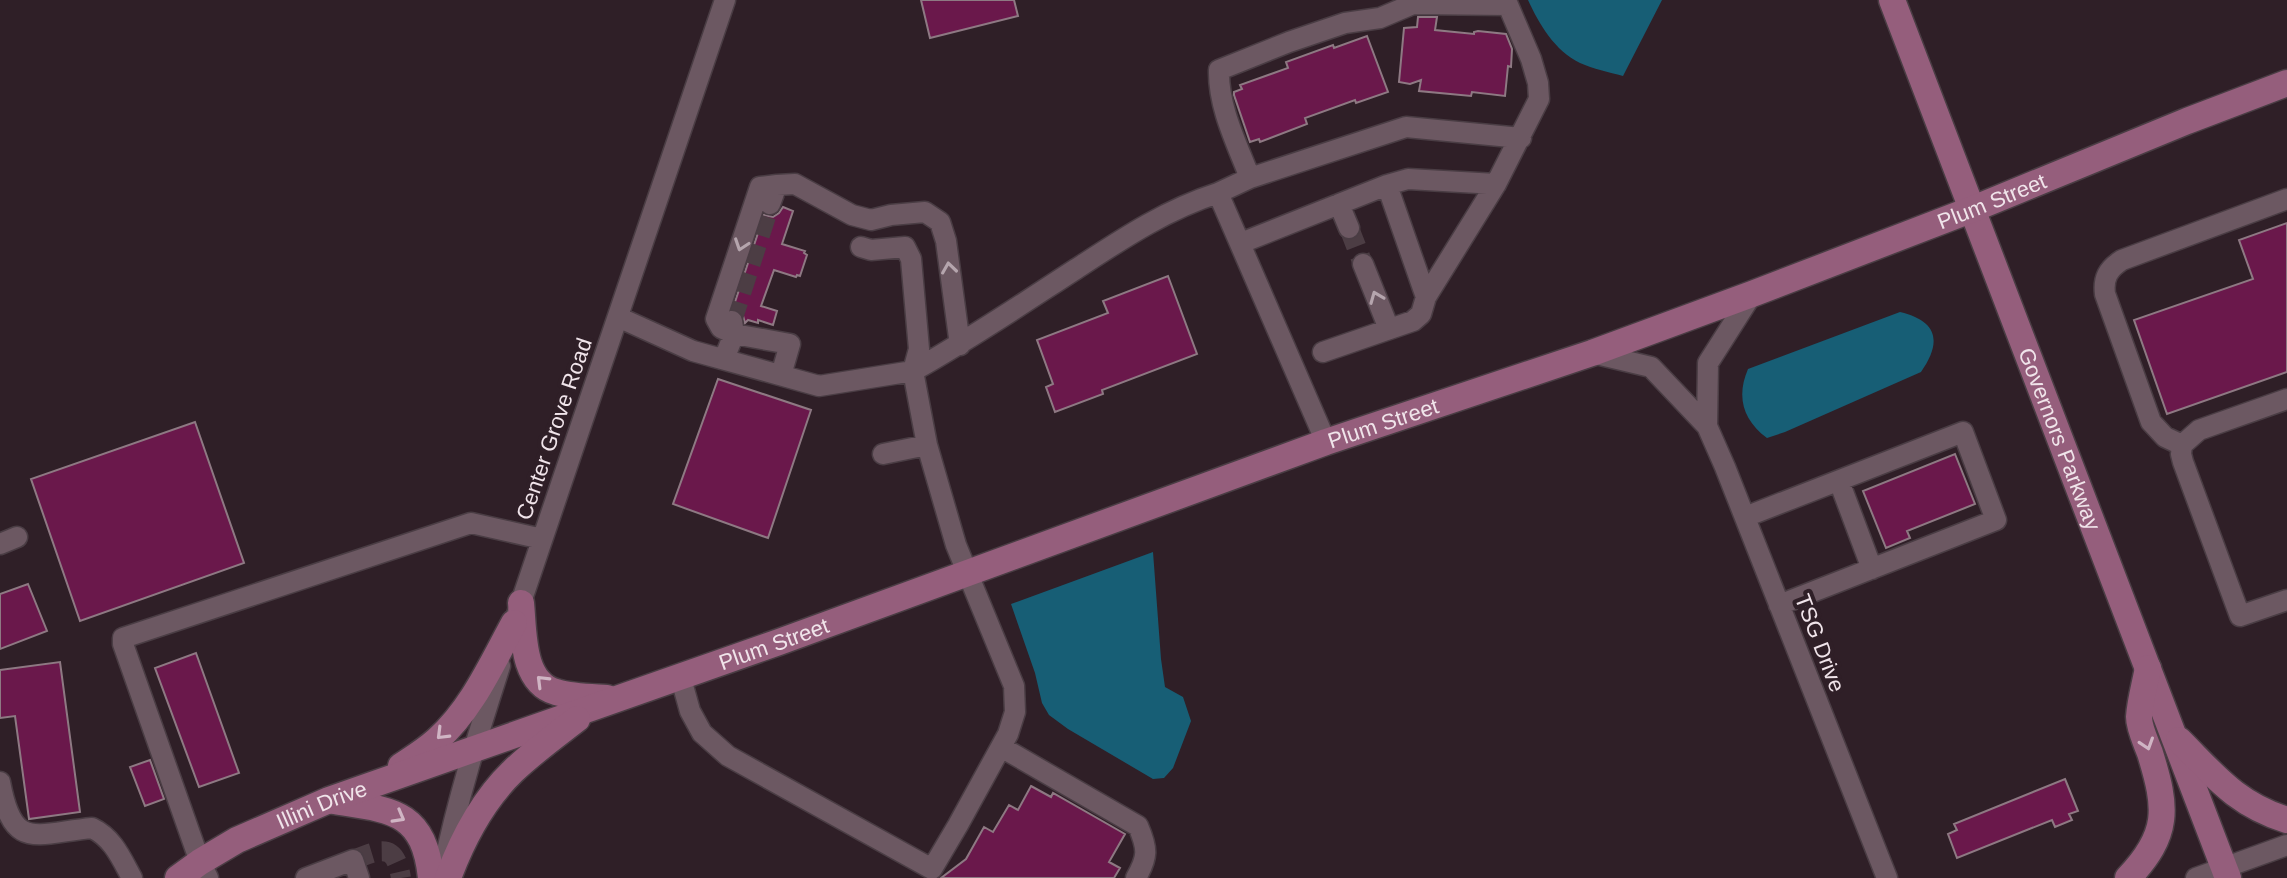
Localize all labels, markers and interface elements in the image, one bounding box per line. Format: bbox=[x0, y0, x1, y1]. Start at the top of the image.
street label: Plum Street bbox=[1934, 168, 2050, 234]
one-way arrow bbox=[734, 237, 750, 251]
one-way arrow bbox=[941, 261, 958, 275]
one-way arrow bbox=[1369, 291, 1386, 305]
street label: Center Grove Road bbox=[511, 335, 597, 523]
street label: Governors Parkway bbox=[2014, 344, 2106, 534]
street label: Plum Street bbox=[1324, 393, 1441, 453]
street label: TSG Drive bbox=[1790, 591, 1850, 695]
street label: Plum Street bbox=[715, 612, 832, 675]
one-way arrow bbox=[536, 675, 551, 690]
one-way arrow bbox=[437, 725, 451, 740]
one-way arrow bbox=[2137, 736, 2153, 750]
street label: Illini Drive bbox=[272, 775, 370, 834]
one-way arrow bbox=[390, 807, 405, 823]

